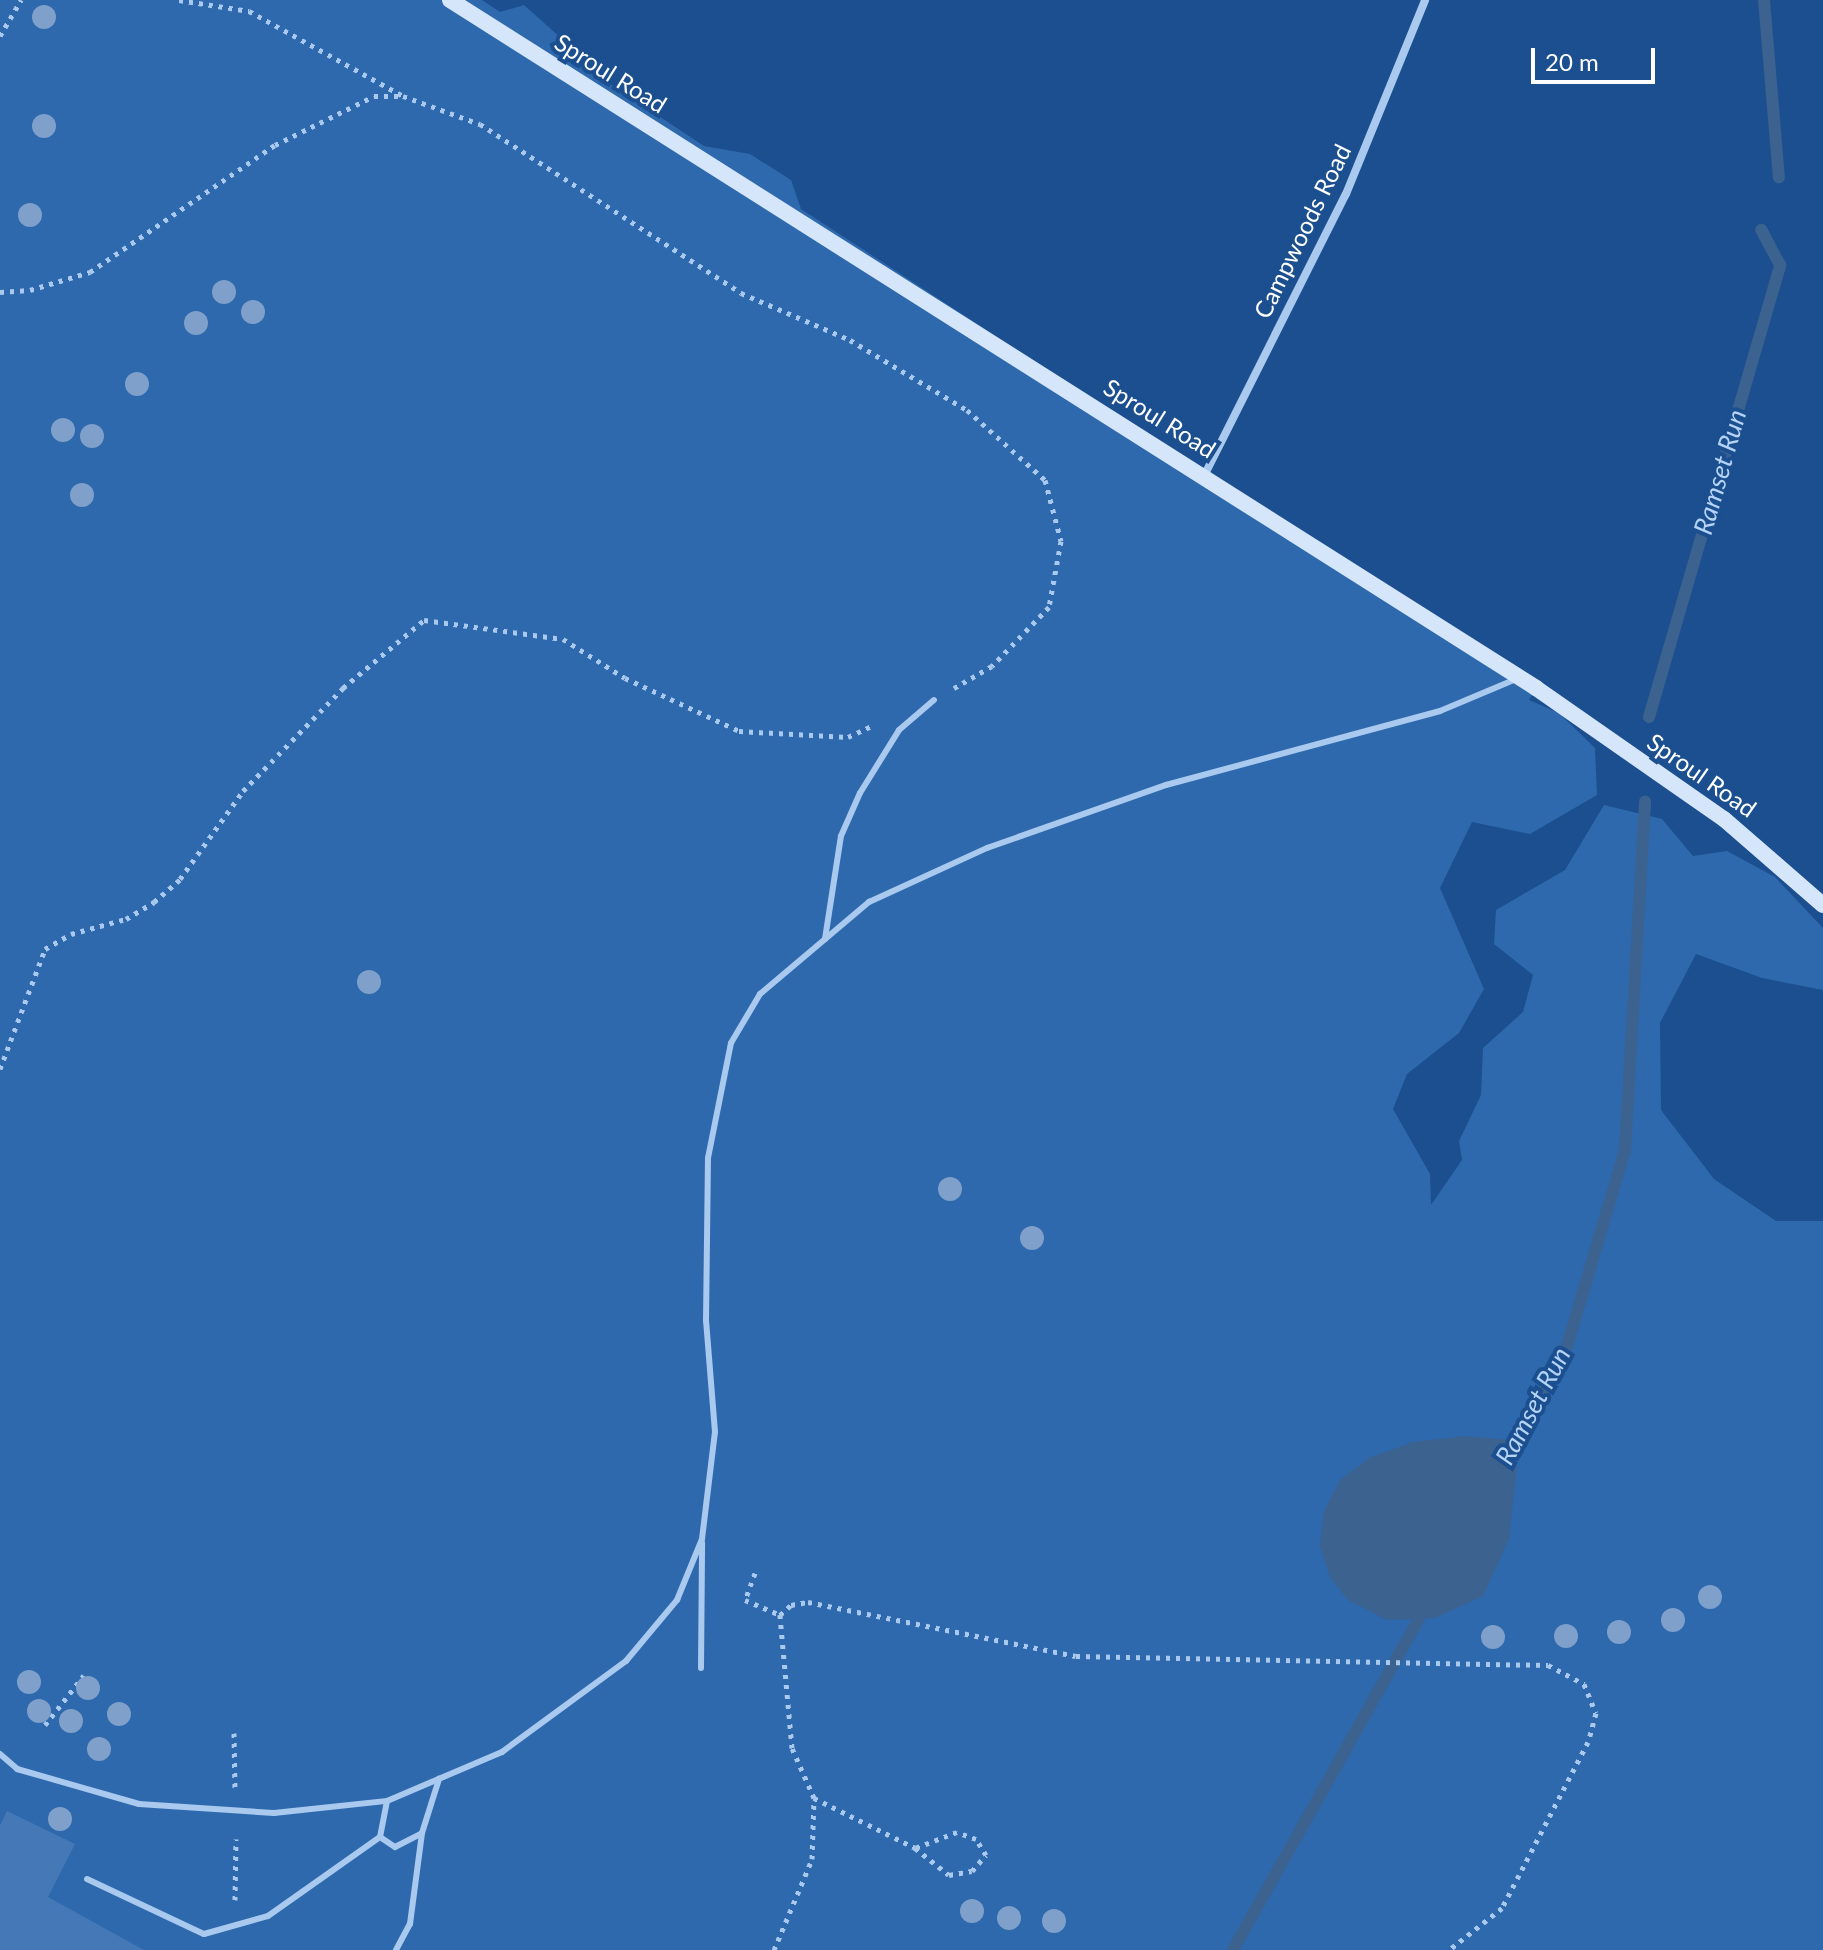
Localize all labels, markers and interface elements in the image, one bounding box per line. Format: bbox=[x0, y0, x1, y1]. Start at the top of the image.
street label: Sproul Road bbox=[550, 27, 672, 119]
scale bar bbox=[1535, 32, 1659, 82]
text: 20 m bbox=[1545, 47, 1599, 76]
street label: Campwoods Road bbox=[1247, 139, 1357, 323]
street label: Sproul Road bbox=[1099, 372, 1221, 464]
water label: Ramset Run bbox=[1687, 406, 1753, 538]
street label: Sproul Road bbox=[1642, 727, 1762, 823]
water label: Ramset Run bbox=[1489, 1342, 1577, 1470]

